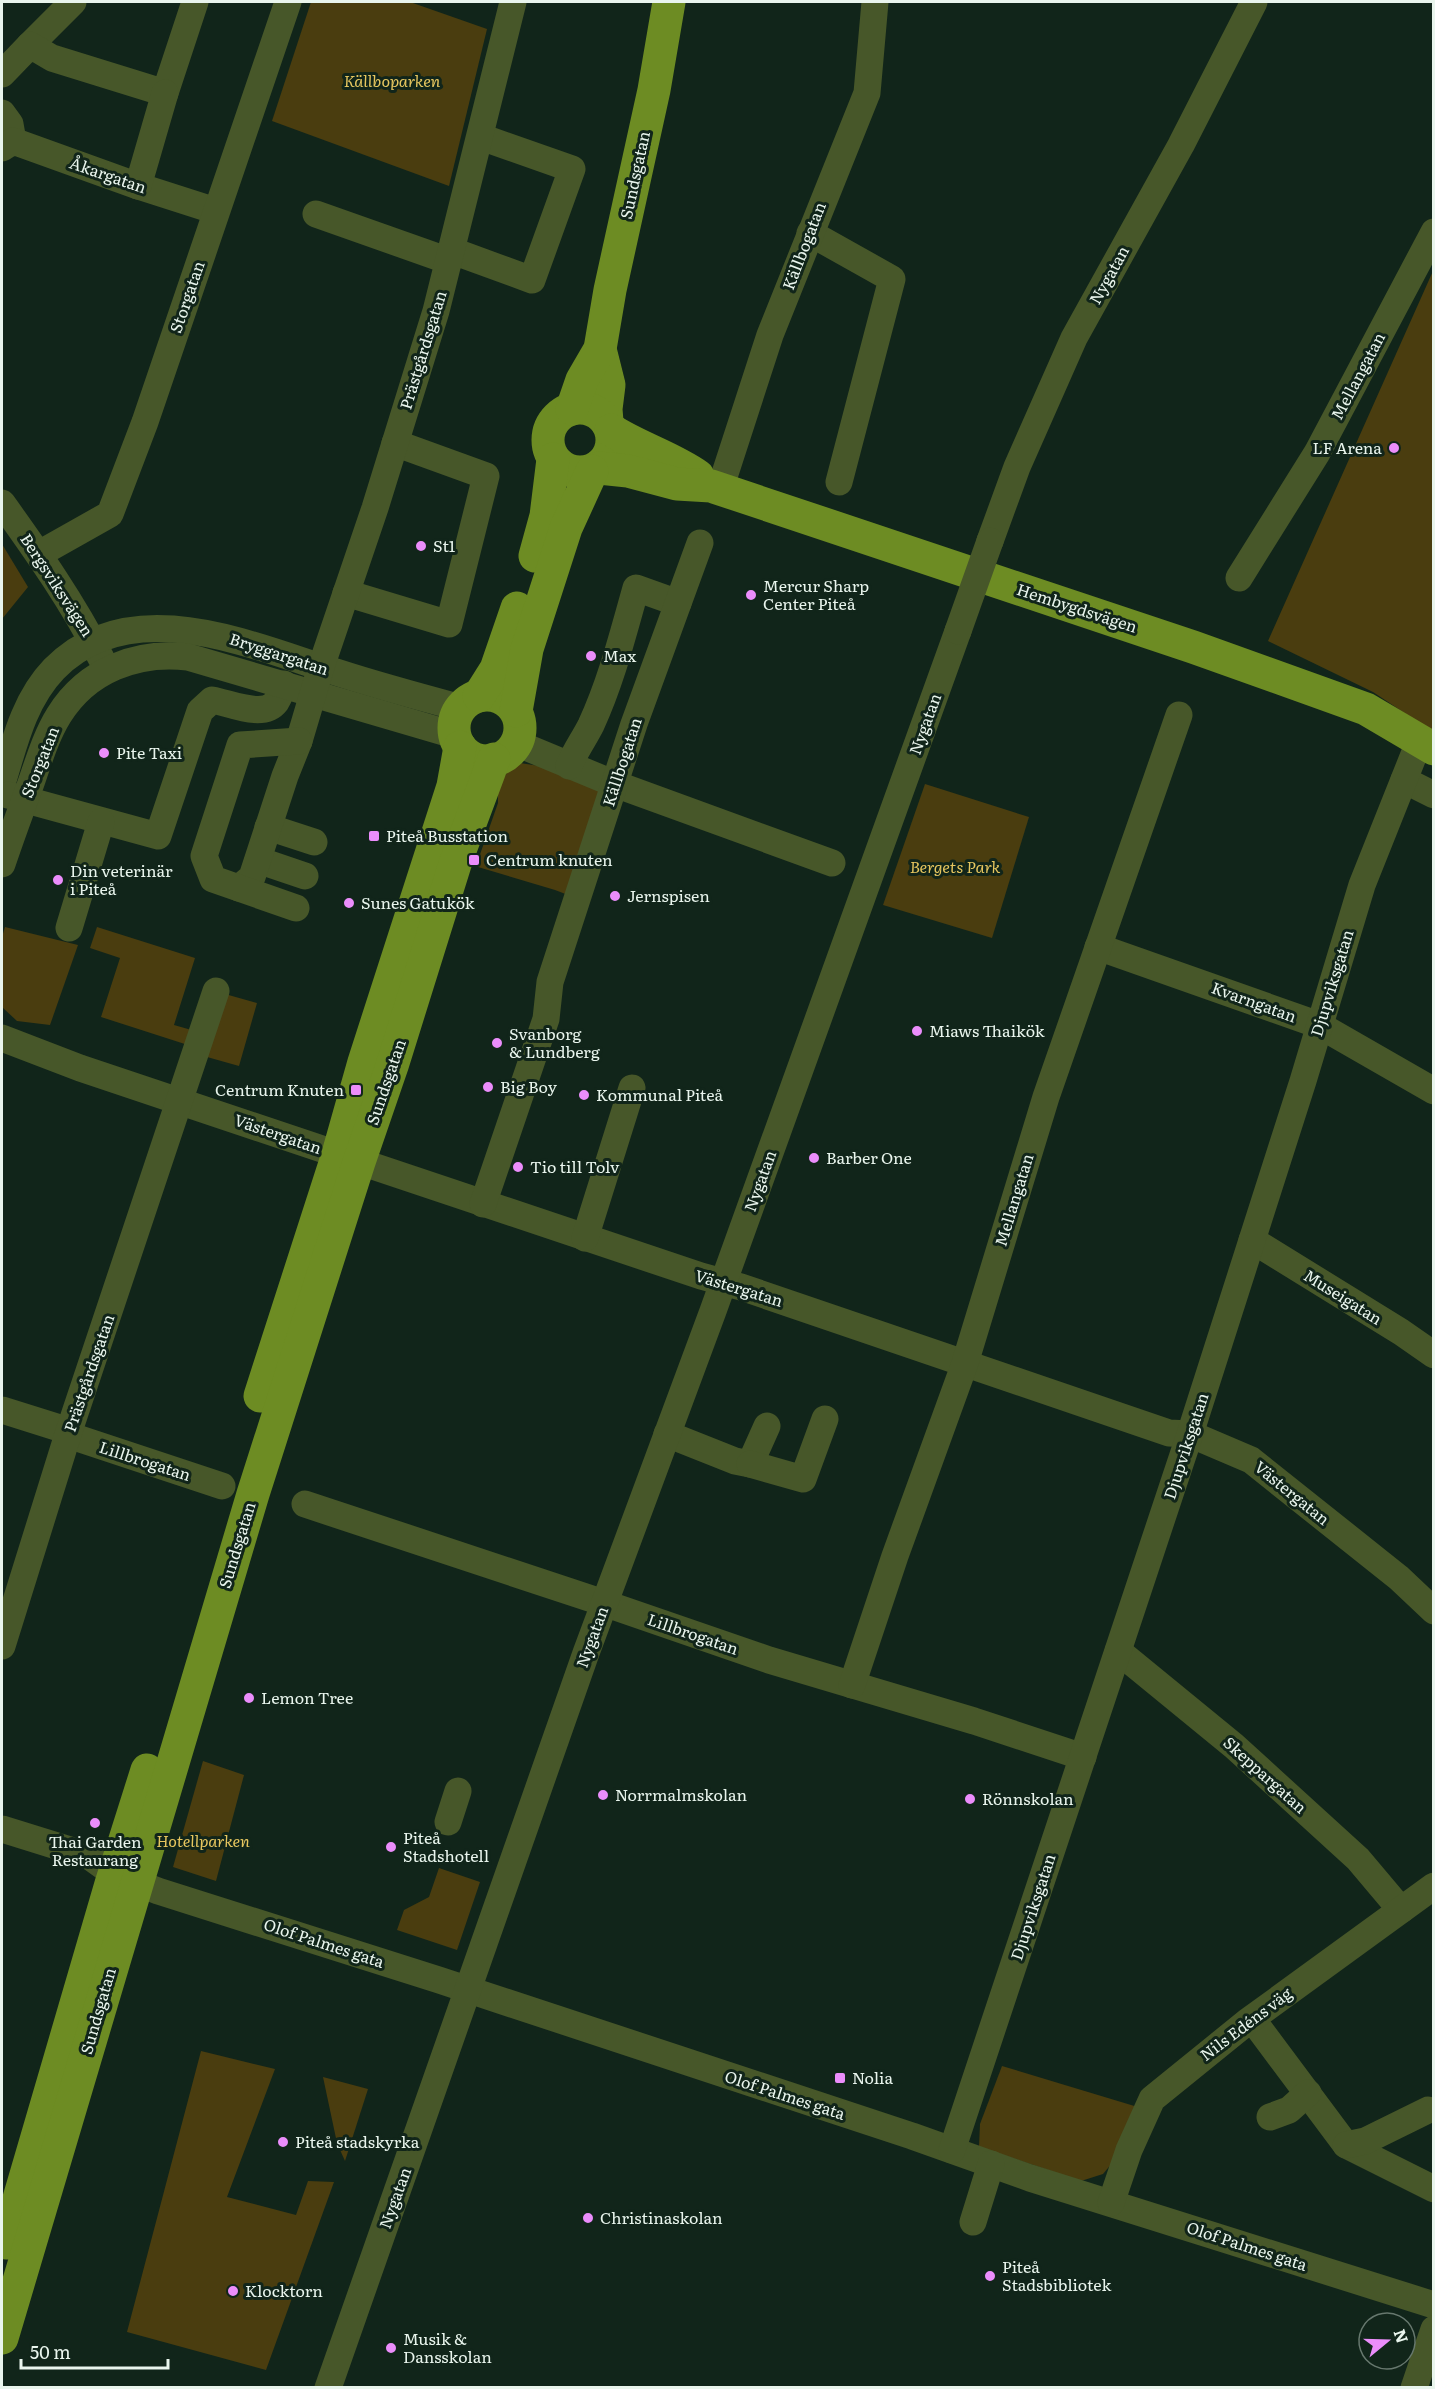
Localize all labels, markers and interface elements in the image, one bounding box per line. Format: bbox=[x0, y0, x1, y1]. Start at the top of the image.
park label: Källboparken bbox=[344, 68, 441, 92]
street label: Sundsgatan bbox=[613, 128, 655, 221]
street label: Åkargatan bbox=[67, 150, 150, 199]
street label: Källbogatan bbox=[775, 198, 831, 293]
street label: Nygatan bbox=[1082, 241, 1134, 308]
street label: Storgatan bbox=[163, 257, 210, 336]
street label: Prästgårdsgatan bbox=[393, 287, 452, 412]
street label: Mellangatan bbox=[1324, 327, 1390, 423]
place label: LF Arena bbox=[1313, 435, 1382, 459]
marker: LF Arena bbox=[1387, 441, 1401, 455]
street label: Bergsviksvägen bbox=[15, 528, 100, 641]
place label: St1 bbox=[433, 533, 456, 557]
marker: St1 bbox=[414, 539, 428, 553]
place label: Mercur Sharp Center Piteå bbox=[763, 573, 869, 615]
street label: Hembygdsvägen bbox=[1014, 576, 1141, 638]
marker: Mercur Sharp Center Piteå bbox=[744, 588, 758, 602]
street label: Bryggargatan bbox=[227, 626, 332, 681]
place label: Max bbox=[603, 643, 637, 667]
marker: Max bbox=[584, 649, 598, 663]
street label: Nygatan bbox=[902, 689, 946, 758]
street label: Källbogatan bbox=[595, 714, 647, 809]
street label: Storgatan bbox=[14, 722, 64, 801]
place label: Pite Taxi bbox=[116, 740, 182, 764]
marker: Pite Taxi bbox=[97, 746, 111, 760]
place label: Piteå Busstation bbox=[386, 823, 508, 847]
marker: Piteå Busstation bbox=[367, 829, 381, 843]
place label: Centrum knuten bbox=[486, 847, 613, 871]
marker: Centrum knuten bbox=[467, 853, 481, 867]
park label: Bergets Park bbox=[910, 854, 1001, 878]
place label: Din veterinär i Piteå bbox=[70, 858, 173, 900]
marker: Din veterinär i Piteå bbox=[51, 873, 65, 887]
place label: Jernspisen bbox=[627, 883, 710, 907]
marker: Jernspisen bbox=[608, 889, 622, 903]
place label: Sunes Gatukök bbox=[361, 890, 475, 914]
marker: Sunes Gatukök bbox=[342, 896, 356, 910]
street label: Djupviksgatan bbox=[1303, 926, 1359, 1039]
street label: Kvarngatan bbox=[1209, 975, 1301, 1028]
place label: Miaws Thaikök bbox=[929, 1018, 1045, 1042]
place label: Svanborg & Lundberg bbox=[509, 1021, 600, 1063]
marker: Miaws Thaikök bbox=[910, 1024, 924, 1038]
street label: Sundsgatan bbox=[359, 1035, 411, 1128]
marker: Svanborg & Lundberg bbox=[490, 1036, 504, 1050]
place label: Big Boy bbox=[500, 1074, 558, 1098]
place label: Centrum Knuten bbox=[215, 1077, 344, 1101]
marker: Big Boy bbox=[481, 1080, 495, 1094]
place label: Kommunal Piteå bbox=[596, 1082, 724, 1106]
marker: Centrum Knuten bbox=[349, 1083, 363, 1097]
marker: Kommunal Piteå bbox=[577, 1088, 591, 1102]
street label: Västergatan bbox=[231, 1107, 326, 1159]
place label: Barber One bbox=[826, 1145, 912, 1169]
street label: Nygatan bbox=[737, 1146, 781, 1215]
street label: Mellangatan bbox=[988, 1150, 1039, 1249]
marker: Barber One bbox=[807, 1151, 821, 1165]
place label: Tio till Tolv bbox=[530, 1154, 620, 1178]
marker: Tio till Tolv bbox=[511, 1160, 525, 1174]
street label: Västergatan bbox=[692, 1262, 787, 1312]
street label: Museigatan bbox=[1300, 1263, 1388, 1330]
street label: Prästgårdsgatan bbox=[57, 1310, 120, 1435]
street label: Djupviksgatan bbox=[1157, 1389, 1214, 1502]
street label: Lillbrogatan bbox=[96, 1434, 195, 1486]
street label: Västergatan bbox=[1250, 1454, 1336, 1530]
street label: Sundsgatan bbox=[212, 1498, 261, 1591]
street label: Nygatan bbox=[569, 1602, 613, 1671]
street label: Lillbrogatan bbox=[645, 1606, 742, 1660]
place label: Lemon Tree bbox=[261, 1685, 353, 1709]
marker: Lemon Tree bbox=[242, 1691, 256, 1705]
street label: Skeppargatan bbox=[1219, 1730, 1313, 1819]
place label: Norrmalmskolan bbox=[615, 1782, 747, 1806]
place label: Rönnskolan bbox=[982, 1786, 1074, 1810]
marker: Norrmalmskolan bbox=[596, 1788, 610, 1802]
marker: Rönnskolan bbox=[963, 1792, 977, 1806]
marker: Thai Garden Restaurang bbox=[88, 1816, 102, 1830]
place label: Piteå Stadshotell bbox=[403, 1825, 489, 1867]
park label: Hotellparken bbox=[156, 1828, 250, 1852]
place label: Thai Garden Restaurang bbox=[48, 1829, 142, 1871]
marker: Piteå Stadshotell bbox=[384, 1840, 398, 1854]
street label: Djupviksgatan bbox=[1004, 1850, 1061, 1963]
street label: Olof Palmes gata bbox=[261, 1911, 388, 1973]
street label: Sundsgatan bbox=[73, 1964, 121, 2057]
street label: Nils Edéns väg bbox=[1194, 1981, 1296, 2066]
street label: Olof Palmes gata bbox=[722, 2063, 849, 2125]
place label: Nolia bbox=[852, 2065, 893, 2089]
marker: Nolia bbox=[833, 2071, 847, 2085]
place label: Piteå stadskyrka bbox=[295, 2129, 420, 2153]
marker: Piteå stadskyrka bbox=[276, 2135, 290, 2149]
street label: Nygatan bbox=[372, 2163, 416, 2232]
place label: Christinaskolan bbox=[600, 2205, 723, 2229]
marker: Christinaskolan bbox=[581, 2211, 595, 2225]
street label: Olof Palmes gata bbox=[1184, 2214, 1311, 2276]
place label: Piteå Stadsbibliotek bbox=[1002, 2254, 1111, 2296]
marker: Piteå Stadsbibliotek bbox=[983, 2269, 997, 2283]
place label: Klocktorn bbox=[245, 2278, 323, 2302]
marker: Klocktorn bbox=[226, 2284, 240, 2298]
north arrow bbox=[1357, 2311, 1417, 2371]
place label: Musik & Dansskolan bbox=[403, 2326, 492, 2368]
text: N bbox=[1389, 2326, 1416, 2346]
scale bar bbox=[21, 2332, 168, 2370]
text: 50 m bbox=[30, 2338, 71, 2365]
marker: Musik & Dansskolan bbox=[384, 2341, 398, 2355]

